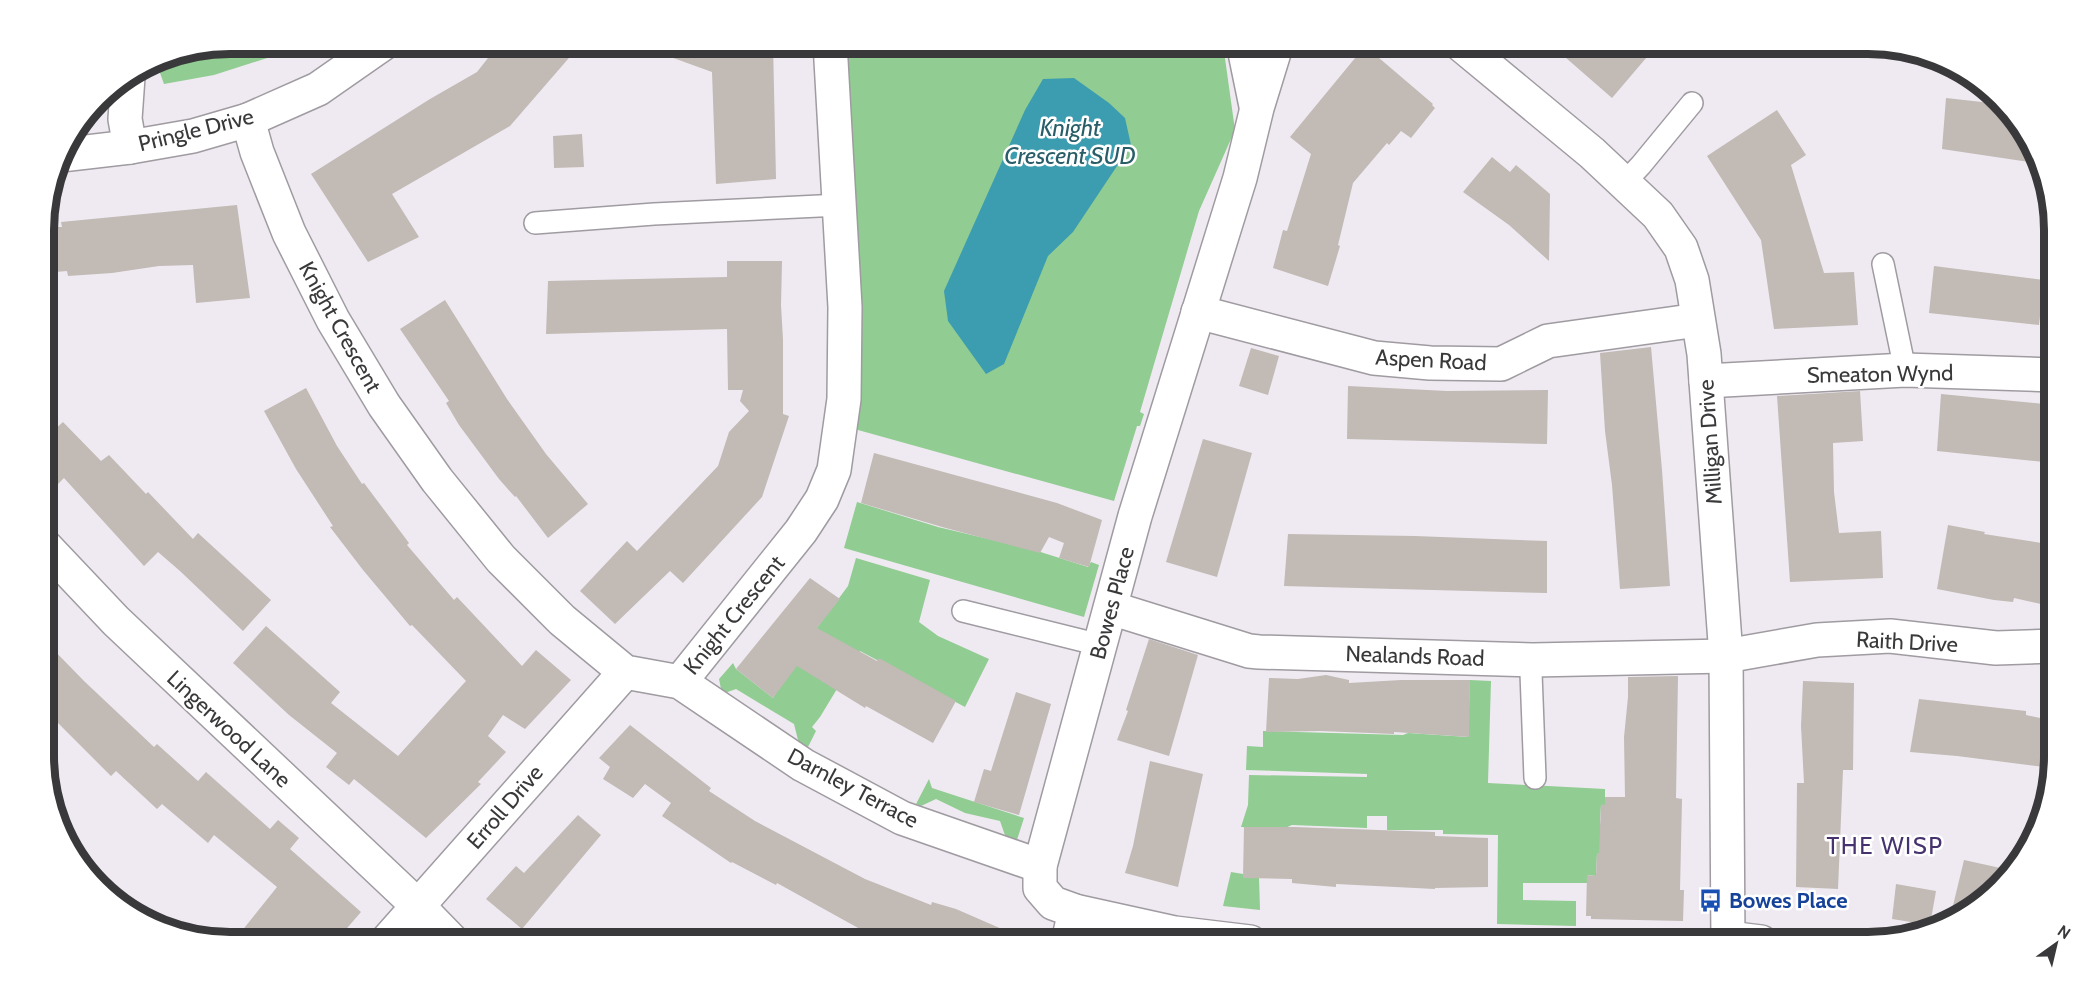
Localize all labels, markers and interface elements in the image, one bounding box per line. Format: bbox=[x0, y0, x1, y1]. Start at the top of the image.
street label: Pringle Drive bbox=[136, 103, 256, 157]
water label: Knight Crescent SUD bbox=[1004, 113, 1136, 170]
street label: Knight Crescent bbox=[293, 257, 387, 398]
street label: Aspen Road bbox=[1375, 344, 1487, 376]
street label: Smeaton Wynd bbox=[1807, 359, 1953, 389]
street label: Milligan Drive bbox=[1692, 378, 1728, 506]
street label: Bowes Place bbox=[1084, 544, 1140, 662]
street label: Knight Crescent bbox=[678, 549, 791, 680]
street label: Raith Drive bbox=[1855, 626, 1959, 658]
street label: Nealands Road bbox=[1345, 640, 1485, 672]
street label: Lingerwood Lane bbox=[161, 665, 297, 793]
street label: Darnley Terrace bbox=[783, 742, 923, 834]
street label: Erroll Drive bbox=[461, 760, 549, 854]
district label: THE WISP bbox=[1826, 831, 1944, 860]
bus stop icon: Bowes Place bbox=[1698, 887, 1724, 913]
place label: Bowes Place bbox=[1729, 887, 1848, 914]
north arrow bbox=[2026, 914, 2086, 974]
text: N bbox=[2054, 921, 2074, 943]

